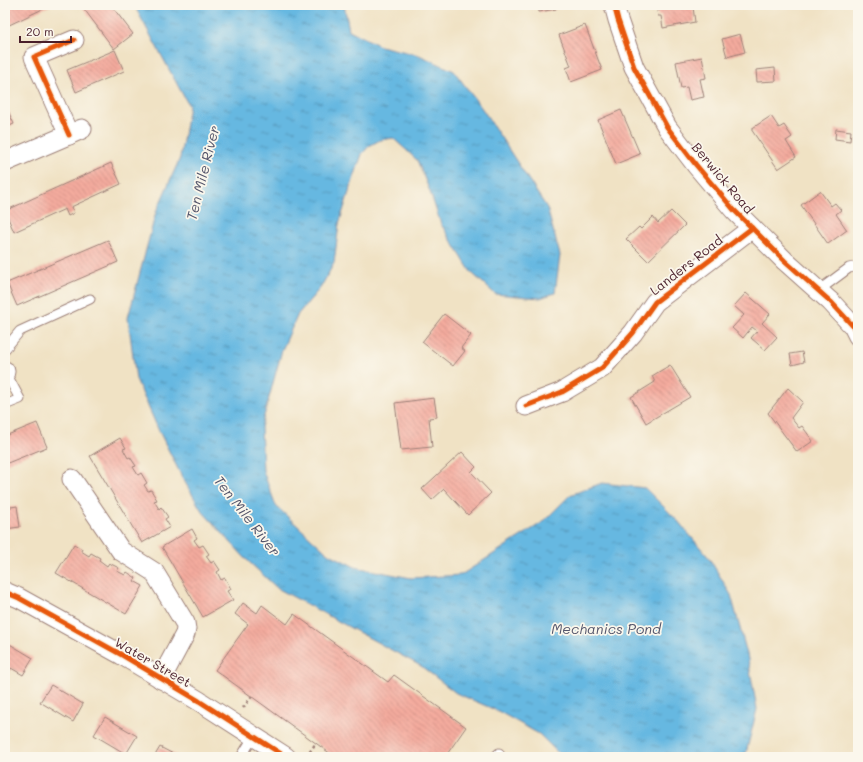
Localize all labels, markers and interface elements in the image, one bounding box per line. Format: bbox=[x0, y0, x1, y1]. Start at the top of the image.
scale bar bbox=[20, 18, 71, 44]
text: 20 m bbox=[26, 23, 54, 39]
water label: Ten Mile River bbox=[182, 123, 223, 222]
street label: Berwick Road bbox=[689, 139, 758, 217]
street label: Landers Road bbox=[646, 231, 726, 298]
water label: Ten Mile River bbox=[210, 472, 285, 560]
water label: Mechanics Pond bbox=[551, 619, 662, 638]
street label: Water Street bbox=[112, 633, 195, 690]

